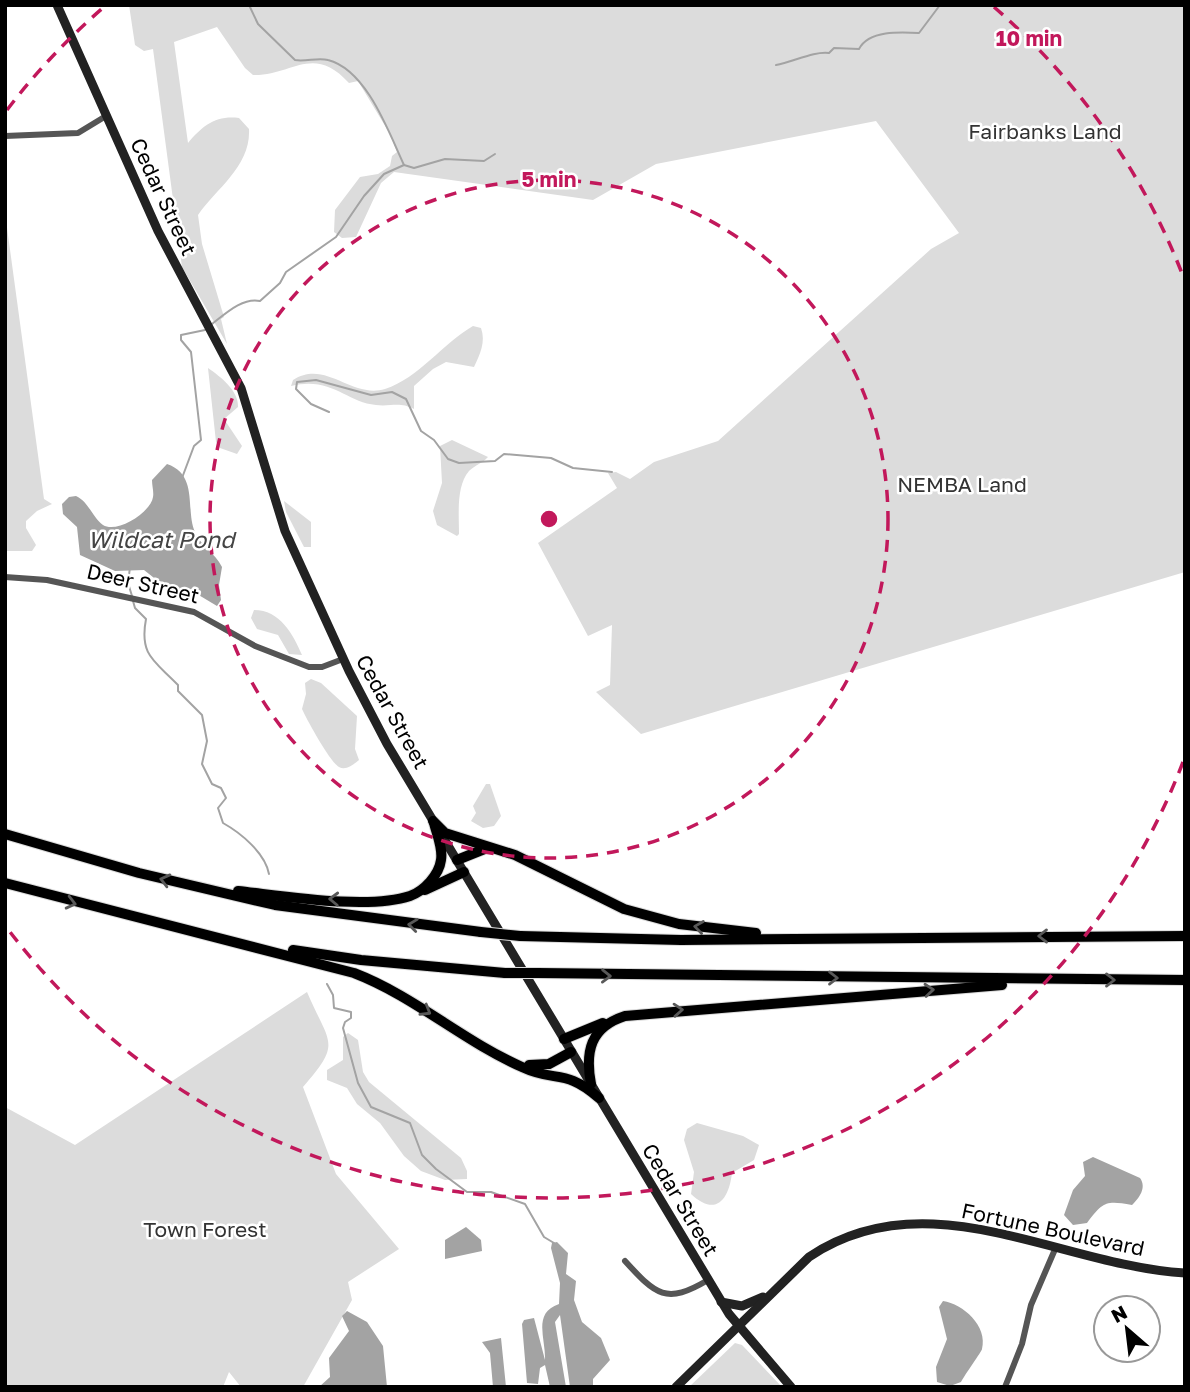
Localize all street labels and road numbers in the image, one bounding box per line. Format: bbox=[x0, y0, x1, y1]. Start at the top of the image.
street label: Cedar Street bbox=[125, 134, 202, 260]
street label: Deer Street bbox=[84, 557, 202, 609]
street label: Cedar Street bbox=[351, 650, 435, 773]
street label: Cedar Street bbox=[637, 1138, 725, 1261]
street label: Fortune Boulevard bbox=[959, 1197, 1147, 1261]

